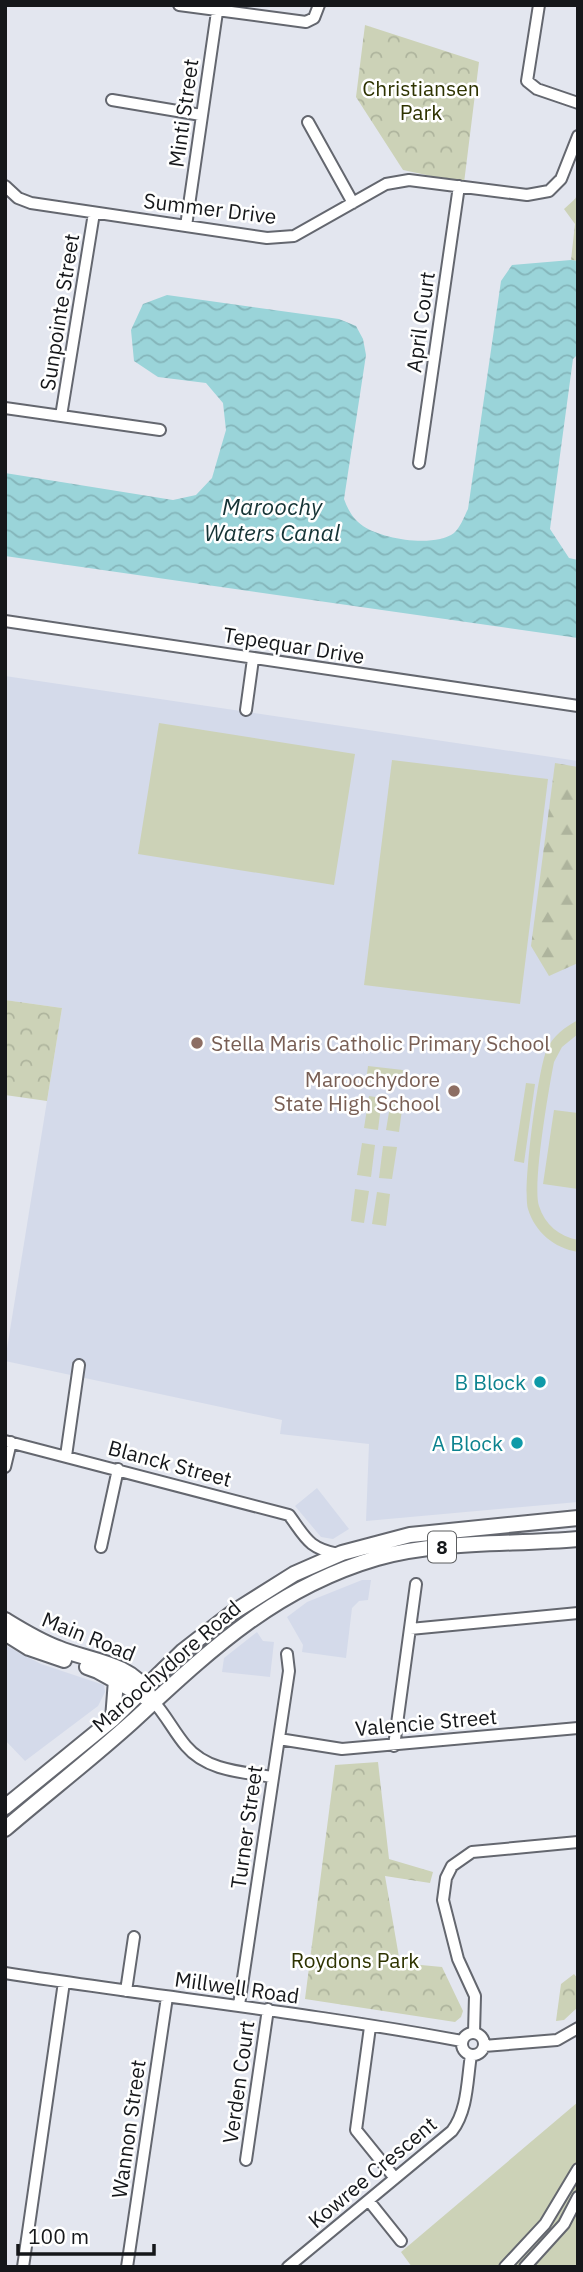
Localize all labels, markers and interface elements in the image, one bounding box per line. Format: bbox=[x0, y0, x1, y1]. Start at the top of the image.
street label: Minti Street bbox=[162, 57, 204, 169]
park label: Christiansen Park bbox=[362, 74, 480, 126]
street label: Summer Drive bbox=[142, 186, 278, 230]
street label: Sunpointe Street bbox=[33, 232, 85, 392]
street label: April Court bbox=[399, 270, 441, 374]
water label: Maroochy Waters Canal bbox=[204, 491, 341, 547]
street label: Tepequar Drive bbox=[221, 620, 367, 670]
place label: Stella Maris Catholic Primary School bbox=[211, 1029, 550, 1057]
marker: Stella Maris Catholic Primary School bbox=[189, 1035, 205, 1051]
place label: Maroochydore State High School bbox=[273, 1065, 440, 1117]
marker: Maroochydore State High School bbox=[446, 1083, 462, 1099]
place label: B Block bbox=[455, 1368, 526, 1396]
marker: B Block bbox=[532, 1374, 548, 1390]
place label: A Block bbox=[432, 1429, 503, 1457]
street label: Blanck Street bbox=[105, 1433, 235, 1493]
marker: A Block bbox=[509, 1435, 525, 1451]
road number: 8 bbox=[428, 1532, 456, 1562]
street label: Maroochydore Road bbox=[86, 1594, 246, 1738]
street label: Main Road bbox=[38, 1605, 140, 1667]
street label: Valencie Street bbox=[354, 1702, 498, 1742]
street label: Turner Street bbox=[223, 1763, 269, 1891]
park label: Roydons Park bbox=[291, 1946, 419, 1974]
street label: Millwell Road bbox=[173, 1964, 301, 2010]
street label: Verden Court bbox=[216, 2019, 260, 2145]
street label: Wannon Street bbox=[104, 2058, 152, 2200]
street label: Kowree Crescent bbox=[302, 2110, 442, 2234]
scale bar bbox=[18, 2212, 154, 2256]
text: 100 m bbox=[28, 2222, 89, 2250]

